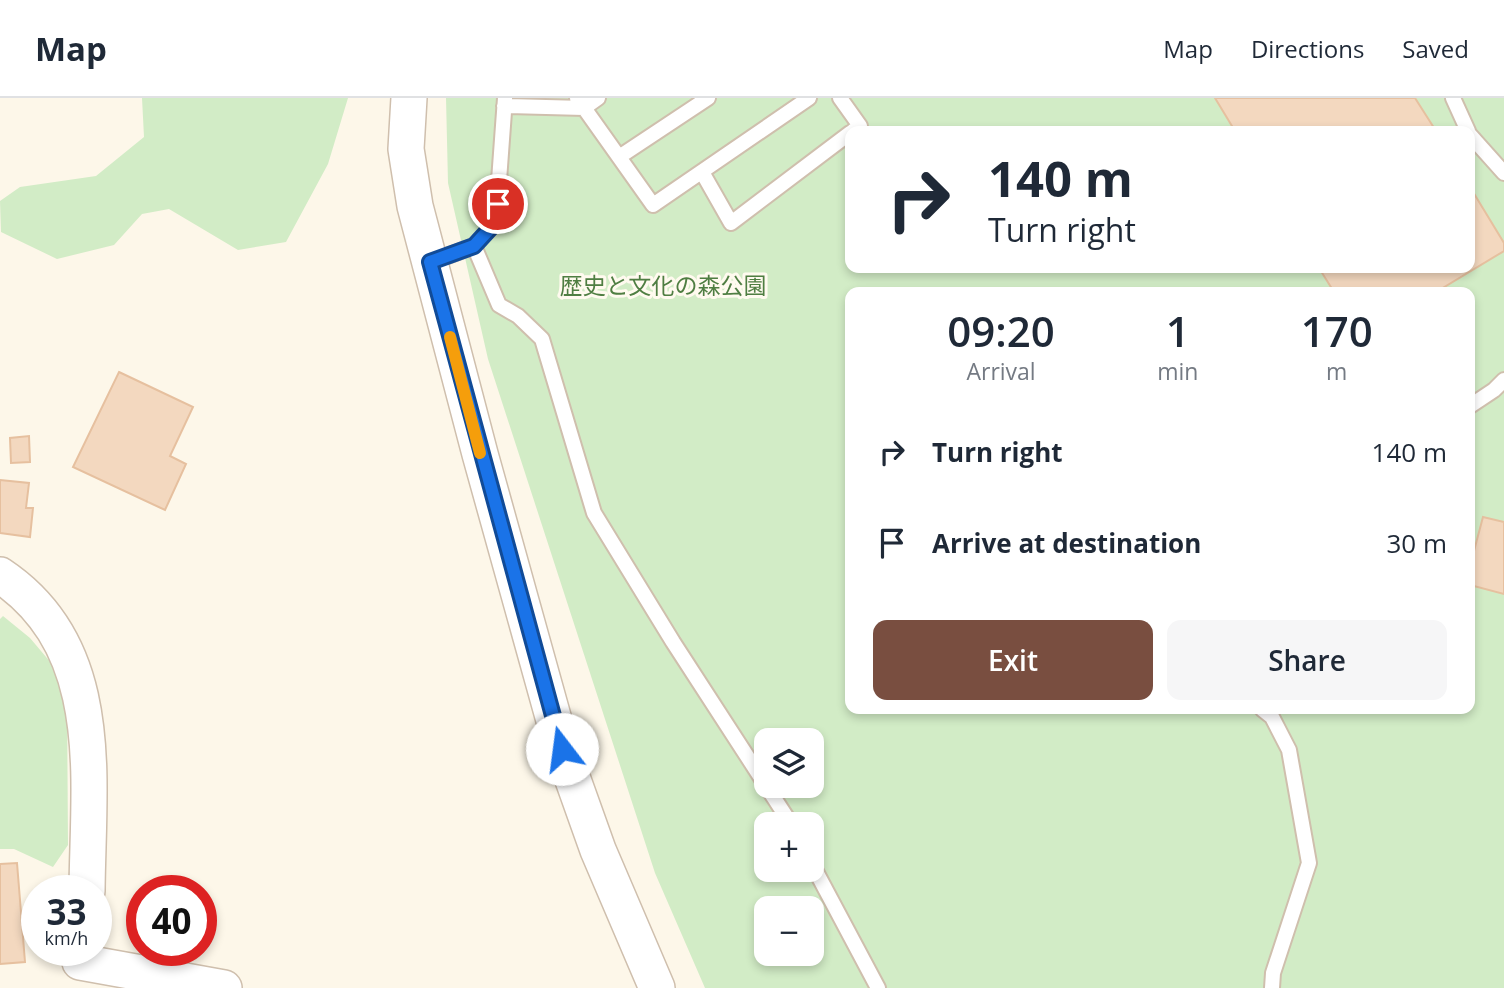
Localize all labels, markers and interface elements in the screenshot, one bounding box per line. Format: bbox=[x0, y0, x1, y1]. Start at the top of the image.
text: Map bbox=[35, 26, 107, 71]
text: Map bbox=[1163, 32, 1213, 65]
text: Directions bbox=[1251, 32, 1364, 65]
text: Saved bbox=[1402, 32, 1469, 65]
text: 140 m bbox=[988, 145, 1133, 211]
icon: right bbox=[873, 154, 964, 245]
pin bbox=[468, 174, 528, 234]
icon: arrive bbox=[479, 185, 517, 223]
text: Turn right bbox=[988, 208, 1136, 251]
park label: 歴史と文化の森公園 bbox=[560, 269, 767, 301]
text: 09:20 bbox=[947, 302, 1055, 359]
text: 1 bbox=[1166, 302, 1190, 359]
text: 170 bbox=[1301, 302, 1373, 359]
text: Arrival bbox=[966, 355, 1036, 387]
text: min bbox=[1157, 355, 1198, 387]
text: m bbox=[1326, 355, 1347, 387]
icon: right bbox=[873, 433, 911, 471]
text: Turn right bbox=[932, 434, 1063, 470]
text: 140 m bbox=[1372, 434, 1447, 470]
icon: arrive bbox=[873, 524, 911, 562]
text: Arrive at destination bbox=[932, 525, 1201, 561]
text: 30 m bbox=[1386, 525, 1447, 561]
button: Exit bbox=[873, 620, 1153, 700]
button: Share bbox=[1167, 620, 1447, 700]
position arrow bbox=[525, 712, 599, 786]
map controls bbox=[754, 728, 824, 966]
button: layers bbox=[754, 728, 824, 798]
button: + bbox=[754, 812, 824, 882]
speed limit sign: 40 bbox=[126, 875, 217, 966]
text: 33 bbox=[46, 888, 87, 935]
button: − bbox=[754, 896, 824, 966]
text: km/h bbox=[45, 926, 88, 950]

